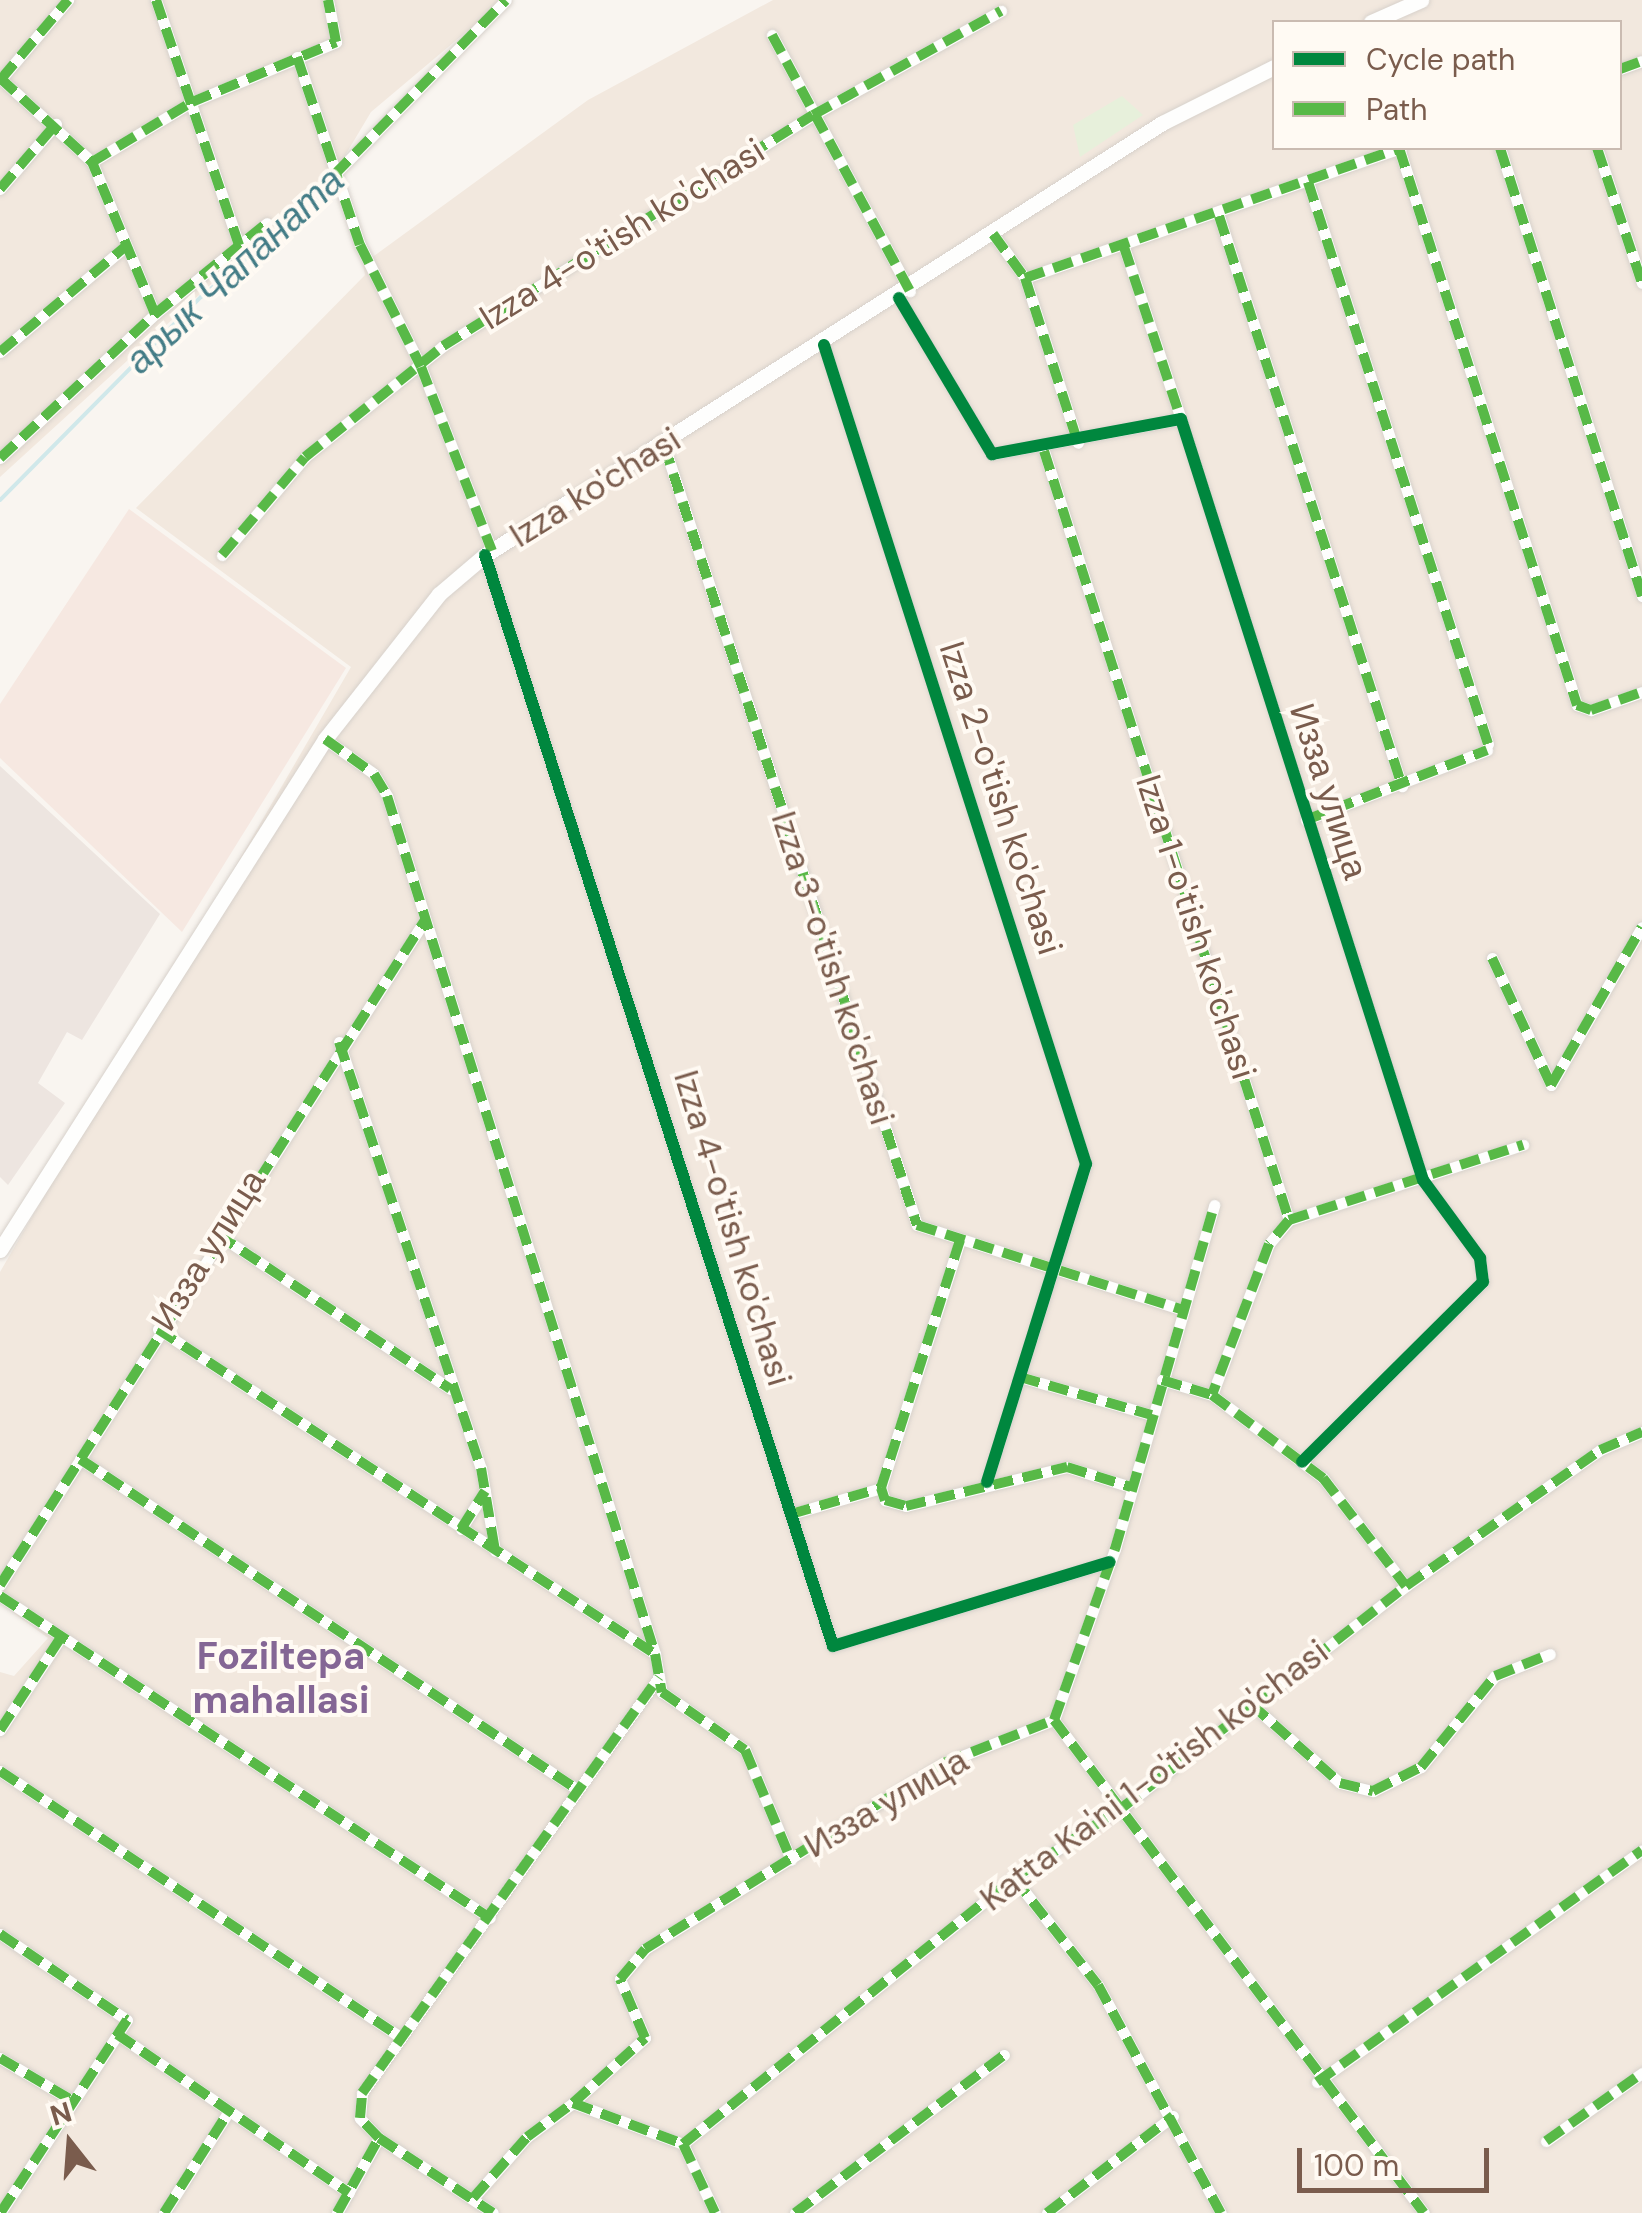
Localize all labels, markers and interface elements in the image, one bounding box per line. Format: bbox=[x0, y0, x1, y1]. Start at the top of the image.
legend bbox=[1272, 20, 1622, 150]
text: Cycle path bbox=[1366, 40, 1515, 79]
text: Path bbox=[1366, 90, 1428, 129]
street label: Izza 4-o'tish ko'chasi bbox=[472, 129, 772, 339]
water label: арык Чапаната bbox=[116, 158, 354, 384]
street label: Izza ko'chasi bbox=[502, 418, 688, 556]
street label: Izza 2-o'tish ko'chasi bbox=[931, 636, 1071, 960]
street label: Изза улица bbox=[1281, 698, 1377, 884]
street label: Izza 1-o'tish ko'chasi bbox=[1127, 770, 1265, 1084]
street label: Izza 3-o'tish ko'chasi bbox=[763, 806, 903, 1130]
street label: Izza 4-o'tish ko'chasi bbox=[665, 1065, 801, 1391]
street label: Изза улица bbox=[142, 1162, 274, 1338]
street label: Katta Ka'ni 1-o'tish ko'chasi bbox=[972, 1630, 1336, 1920]
district label: Foziltepa mahallasi bbox=[193, 1634, 369, 1724]
street label: Изза улица bbox=[797, 1739, 975, 1867]
north arrow bbox=[20, 2093, 120, 2193]
text: N bbox=[46, 2093, 76, 2135]
scale bar bbox=[1302, 2128, 1494, 2190]
text: 100 m bbox=[1314, 2146, 1399, 2185]

